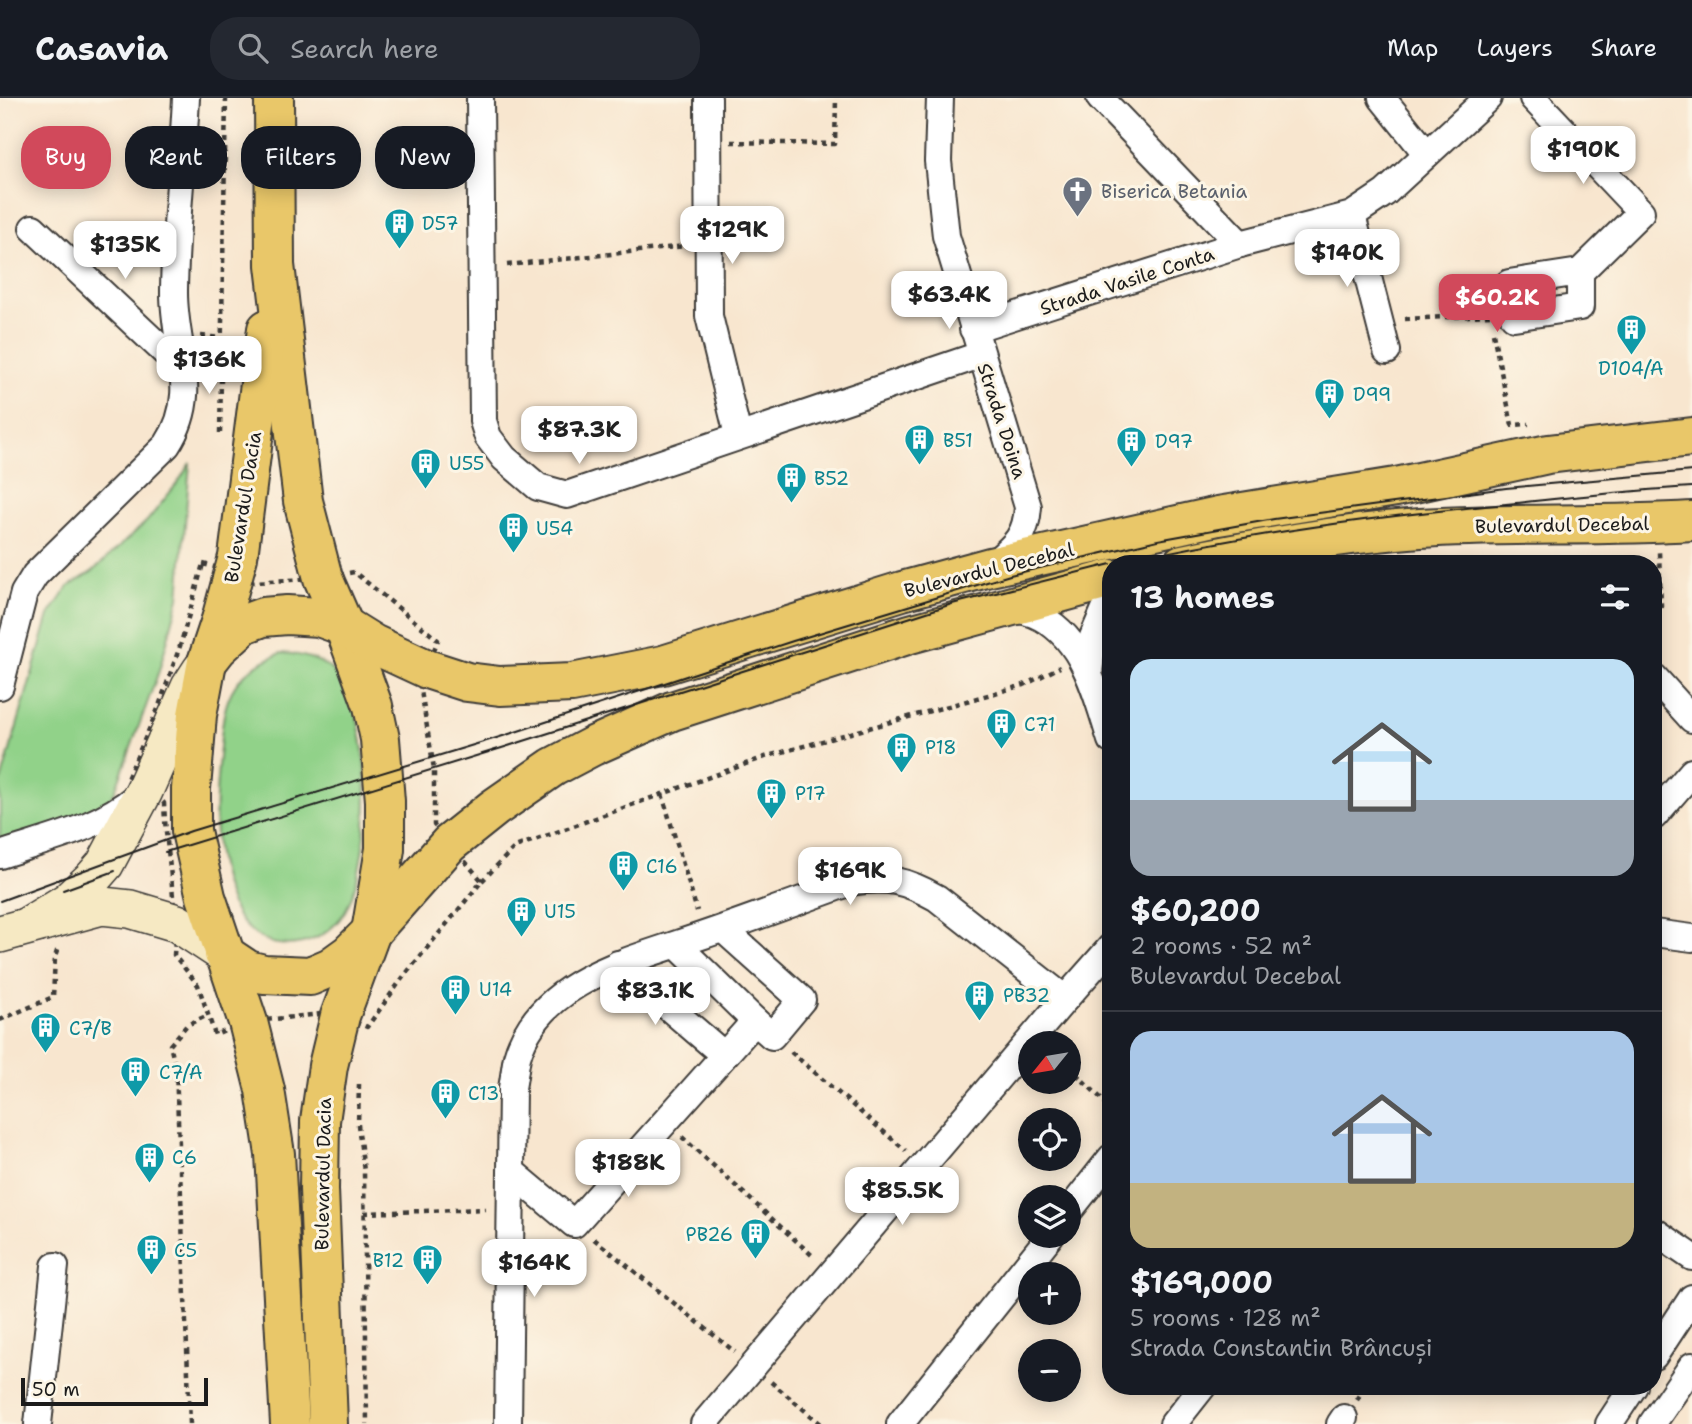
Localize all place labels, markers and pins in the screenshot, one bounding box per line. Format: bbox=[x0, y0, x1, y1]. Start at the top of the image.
pin: $190K bbox=[1534, 126, 1632, 186]
church icon: Biserica Betania bbox=[1061, 174, 1095, 218]
place label: Biserica Betania bbox=[1101, 179, 1247, 204]
building icon: D57 bbox=[382, 206, 416, 250]
pin: $129K bbox=[683, 206, 781, 266]
place label: D57 bbox=[422, 211, 459, 236]
pin: $135K bbox=[76, 222, 174, 281]
pin: $140K bbox=[1298, 230, 1396, 289]
pin: $63.4K bbox=[892, 272, 1006, 331]
pin: $60.2K bbox=[1440, 274, 1554, 334]
building icon: D104/A bbox=[1614, 312, 1648, 356]
pin: $136K bbox=[160, 336, 258, 396]
place label: D104/A bbox=[1598, 356, 1664, 381]
building icon: D99 bbox=[1313, 377, 1347, 421]
place label: D99 bbox=[1353, 382, 1391, 407]
pin: $87.3K bbox=[522, 406, 636, 466]
building icon: B51 bbox=[903, 423, 937, 467]
building icon: D97 bbox=[1115, 424, 1149, 468]
place label: B51 bbox=[943, 428, 973, 453]
place label: D97 bbox=[1155, 429, 1193, 454]
building icon: U55 bbox=[409, 446, 443, 490]
place label: U55 bbox=[449, 451, 484, 476]
building icon: B52 bbox=[774, 461, 808, 505]
place label: B52 bbox=[814, 466, 849, 491]
building icon: U54 bbox=[496, 511, 530, 555]
place label: U54 bbox=[536, 516, 573, 541]
building icon: C71 bbox=[984, 707, 1018, 751]
place label: C71 bbox=[1024, 712, 1055, 737]
building icon: P18 bbox=[885, 730, 919, 774]
place label: P18 bbox=[925, 735, 957, 760]
building icon: P17 bbox=[755, 776, 789, 820]
place label: P17 bbox=[795, 781, 826, 806]
pin: $169K bbox=[801, 848, 899, 907]
building icon: C16 bbox=[606, 849, 640, 893]
place label: C16 bbox=[646, 854, 678, 879]
building icon: U15 bbox=[504, 894, 538, 938]
place label: U15 bbox=[544, 899, 576, 924]
pin: $83.1K bbox=[598, 968, 712, 1027]
building icon: U14 bbox=[439, 972, 473, 1016]
place label: U14 bbox=[479, 977, 512, 1002]
building icon: PB32 bbox=[963, 978, 997, 1022]
place label: PB32 bbox=[1003, 983, 1050, 1008]
building icon: C7/B bbox=[29, 1011, 63, 1055]
place label: C7/B bbox=[69, 1016, 112, 1041]
building icon: C7/A bbox=[119, 1055, 153, 1099]
place label: C7/A bbox=[159, 1060, 203, 1085]
building icon: C13 bbox=[428, 1076, 462, 1120]
place label: C13 bbox=[468, 1081, 499, 1106]
building icon: C6 bbox=[132, 1140, 166, 1184]
pin: $188K bbox=[579, 1140, 677, 1199]
place label: C6 bbox=[172, 1145, 197, 1170]
pin: $85.5K bbox=[845, 1168, 959, 1227]
building icon: PB26 bbox=[739, 1217, 773, 1261]
place label: PB26 bbox=[686, 1222, 733, 1247]
building icon: C5 bbox=[134, 1233, 168, 1277]
place label: C5 bbox=[174, 1238, 197, 1263]
pin: $164K bbox=[485, 1240, 583, 1299]
building icon: B12 bbox=[410, 1243, 444, 1287]
place label: B12 bbox=[373, 1248, 404, 1273]

